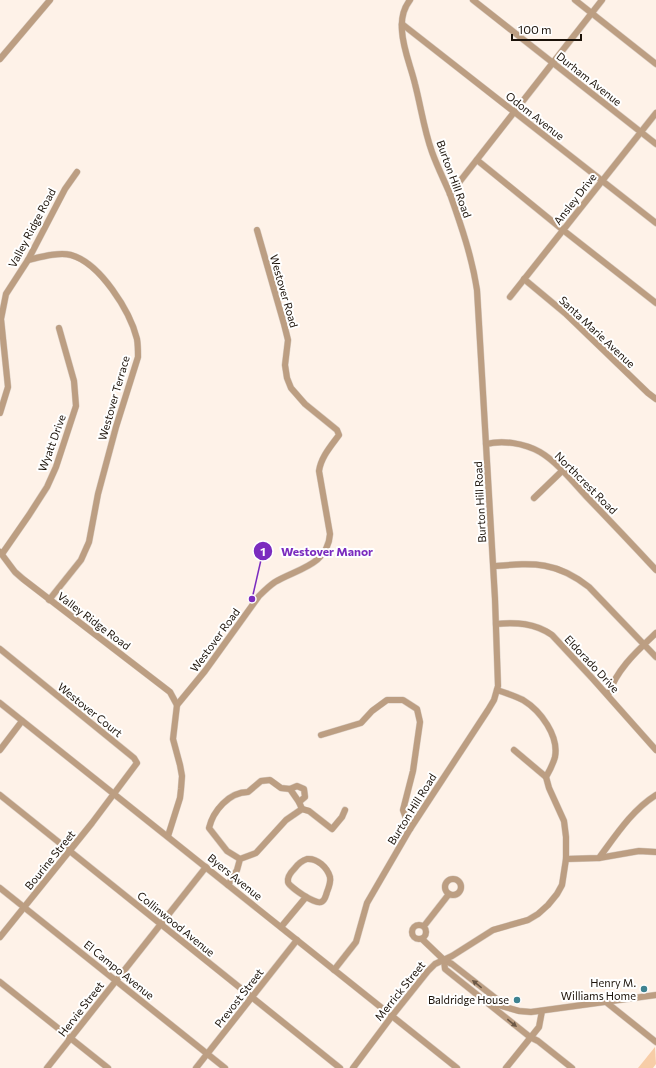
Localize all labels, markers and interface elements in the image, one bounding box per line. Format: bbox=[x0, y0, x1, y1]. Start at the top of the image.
scale bar bbox=[512, 16, 581, 42]
text: 100 m bbox=[518, 22, 552, 36]
street label: Durham Avenue bbox=[554, 49, 625, 108]
street label: Odom Avenue bbox=[504, 89, 567, 142]
street label: Burton Hill Road bbox=[434, 138, 475, 219]
street label: Ansley Drive bbox=[550, 170, 599, 227]
street label: Valley Ridge Road bbox=[5, 186, 58, 270]
street label: Westover Road bbox=[268, 253, 301, 329]
street label: Santa Marie Avenue bbox=[557, 293, 638, 370]
street label: Westover Terrace bbox=[95, 354, 132, 442]
street label: Wyatt Drive bbox=[35, 412, 68, 473]
street label: Northcrest Road bbox=[552, 449, 620, 517]
street label: Burton Hill Road bbox=[471, 461, 488, 543]
callout: Westover Manor bbox=[253, 539, 381, 563]
text: 1 bbox=[260, 544, 266, 558]
text: Westover Manor bbox=[281, 544, 373, 558]
street label: Valley Ridge Road bbox=[55, 589, 133, 652]
street label: Westover Road bbox=[187, 605, 242, 674]
street label: Eldorado Drive bbox=[562, 632, 622, 695]
street label: Westover Court bbox=[56, 680, 125, 740]
street label: Burton Hill Road bbox=[384, 771, 439, 847]
street label: Bourine Street bbox=[22, 827, 78, 892]
street label: Byers Avenue bbox=[205, 851, 265, 903]
street label: Collinwood Avenue bbox=[135, 888, 218, 959]
street label: El Campo Avenue bbox=[82, 937, 157, 1002]
street label: Merrick Street bbox=[372, 958, 428, 1023]
street label: Prevost Street bbox=[212, 965, 266, 1030]
place label: Henry M. Williams Home bbox=[561, 976, 636, 1002]
street label: Hervie Street bbox=[55, 978, 106, 1039]
one-way arrow bbox=[471, 980, 482, 989]
marker: Henry M. Williams Home bbox=[639, 984, 649, 994]
place label: Baldridge House bbox=[428, 993, 509, 1006]
marker: Baldridge House bbox=[512, 995, 522, 1005]
one-way arrow bbox=[506, 1018, 517, 1027]

